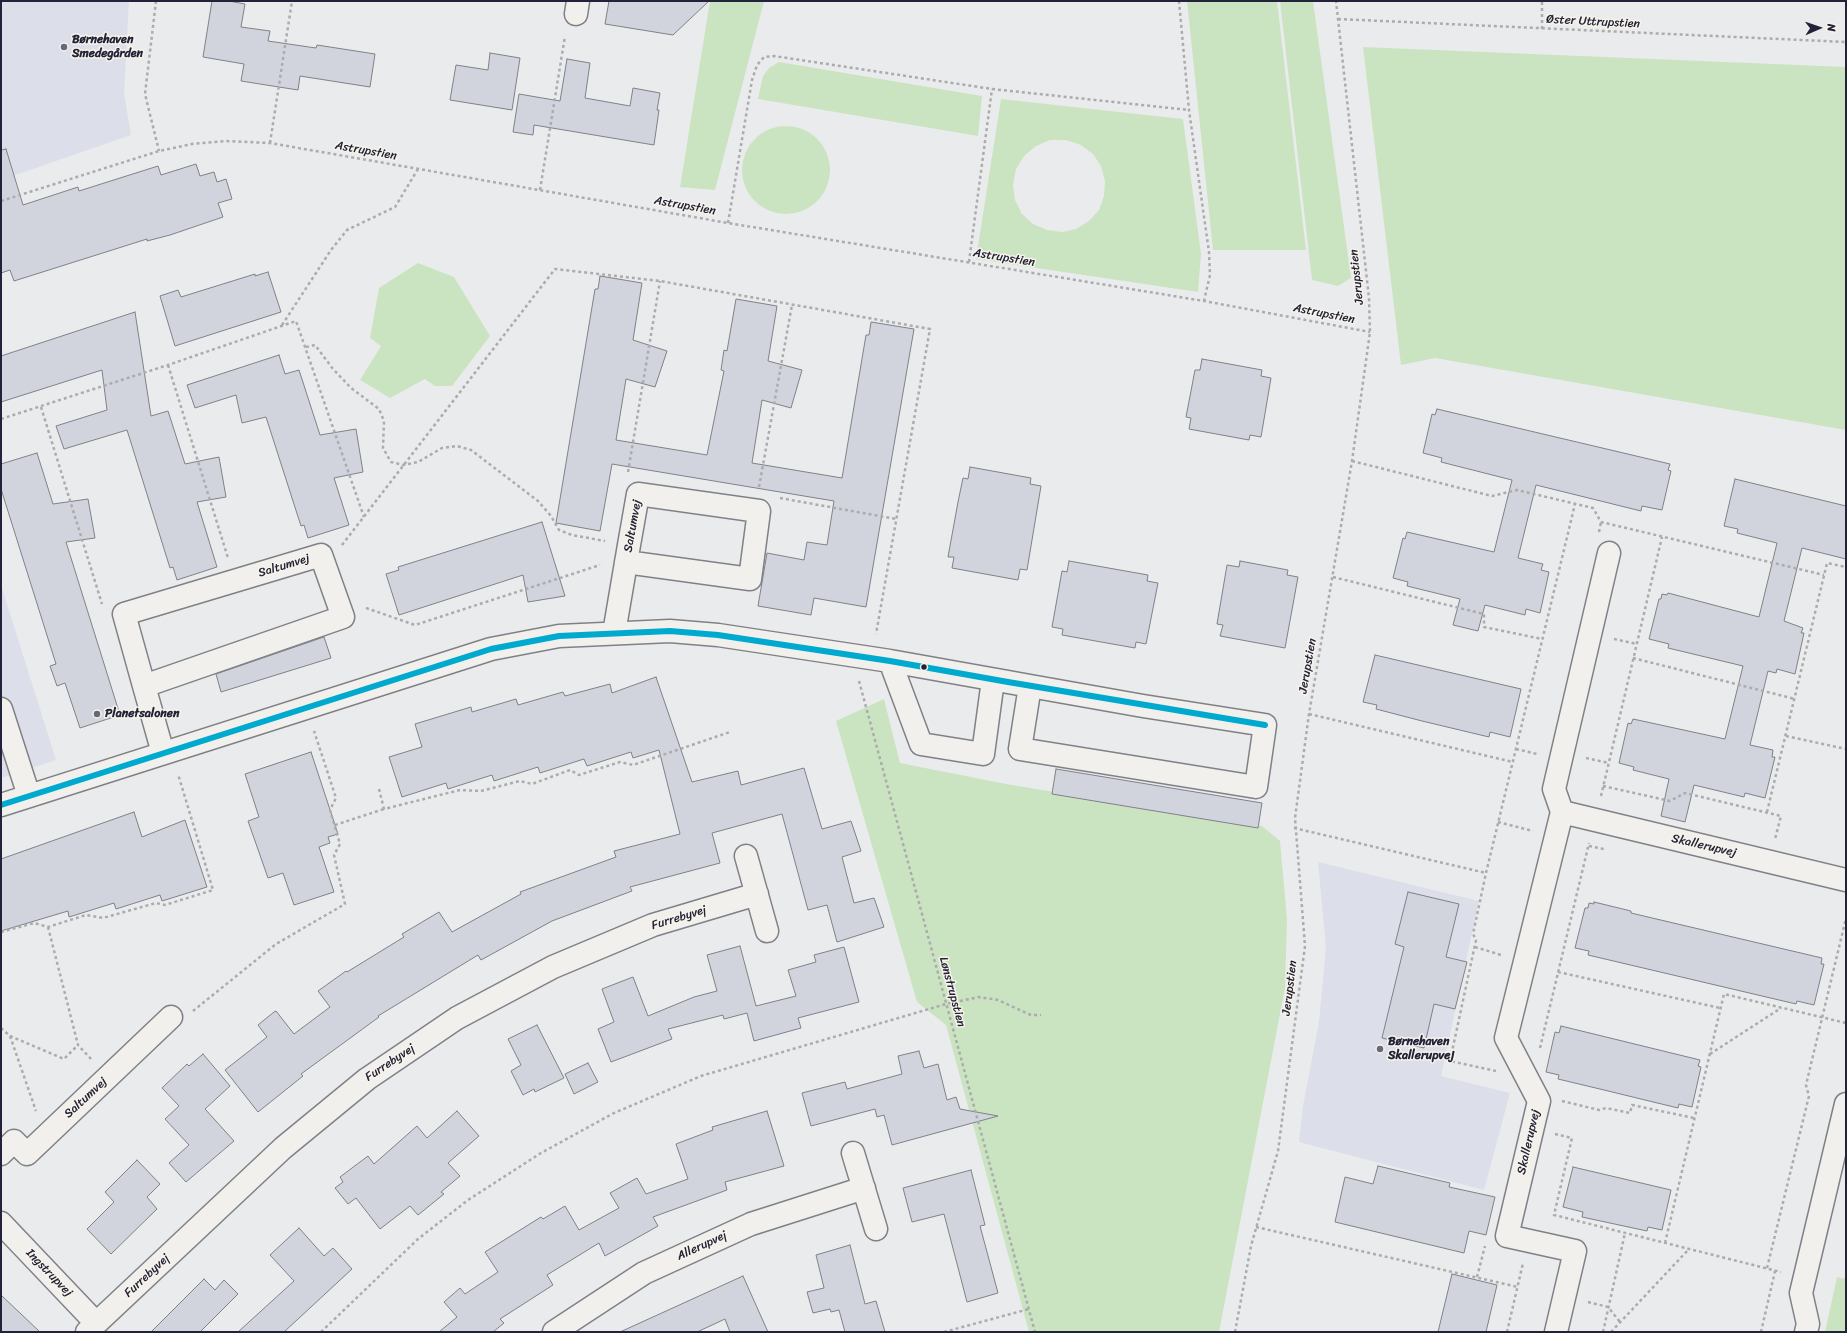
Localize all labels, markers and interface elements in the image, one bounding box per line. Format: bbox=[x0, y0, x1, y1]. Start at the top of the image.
north arrow bbox=[1799, 8, 1839, 48]
street label: Øster Uttrupstien bbox=[1546, 12, 1640, 32]
text: N bbox=[1822, 23, 1841, 32]
place label: Børnehaven Smedegården bbox=[72, 33, 143, 61]
marker: Børnehaven Smedegården bbox=[59, 42, 69, 52]
street label: Astrupstien bbox=[334, 139, 398, 163]
street label: Astrupstien bbox=[653, 194, 717, 218]
street label: Astrupstien bbox=[972, 246, 1036, 270]
street label: Jerupstien bbox=[1347, 249, 1367, 305]
street label: Astrupstien bbox=[1292, 301, 1356, 327]
street label: Saltumvej bbox=[621, 499, 645, 553]
street label: Saltumvej bbox=[256, 551, 312, 581]
street label: Jerupstien bbox=[1296, 637, 1320, 695]
unlabelled marker bbox=[919, 662, 929, 672]
place label: Planetsalonen bbox=[105, 707, 179, 721]
marker: Planetsalonen bbox=[92, 709, 102, 719]
street label: Skallerupvej bbox=[1670, 832, 1738, 860]
street label: Furrebyvej bbox=[650, 903, 708, 933]
street label: Lønstrupstien bbox=[936, 955, 968, 1029]
street label: Jerupstien bbox=[1279, 960, 1301, 1016]
place label: Børnehaven Skallerupvej bbox=[1388, 1035, 1454, 1063]
street label: Furrebyvej bbox=[363, 1041, 417, 1085]
marker: Børnehaven Skallerupvej bbox=[1375, 1044, 1385, 1054]
street label: Saltumvej bbox=[62, 1075, 110, 1121]
street label: Skallerupvej bbox=[1515, 1108, 1543, 1176]
street label: Allerupvej bbox=[675, 1228, 729, 1264]
street label: Ingstrupvej bbox=[23, 1246, 75, 1300]
street label: Furrebyvej bbox=[121, 1251, 173, 1301]

